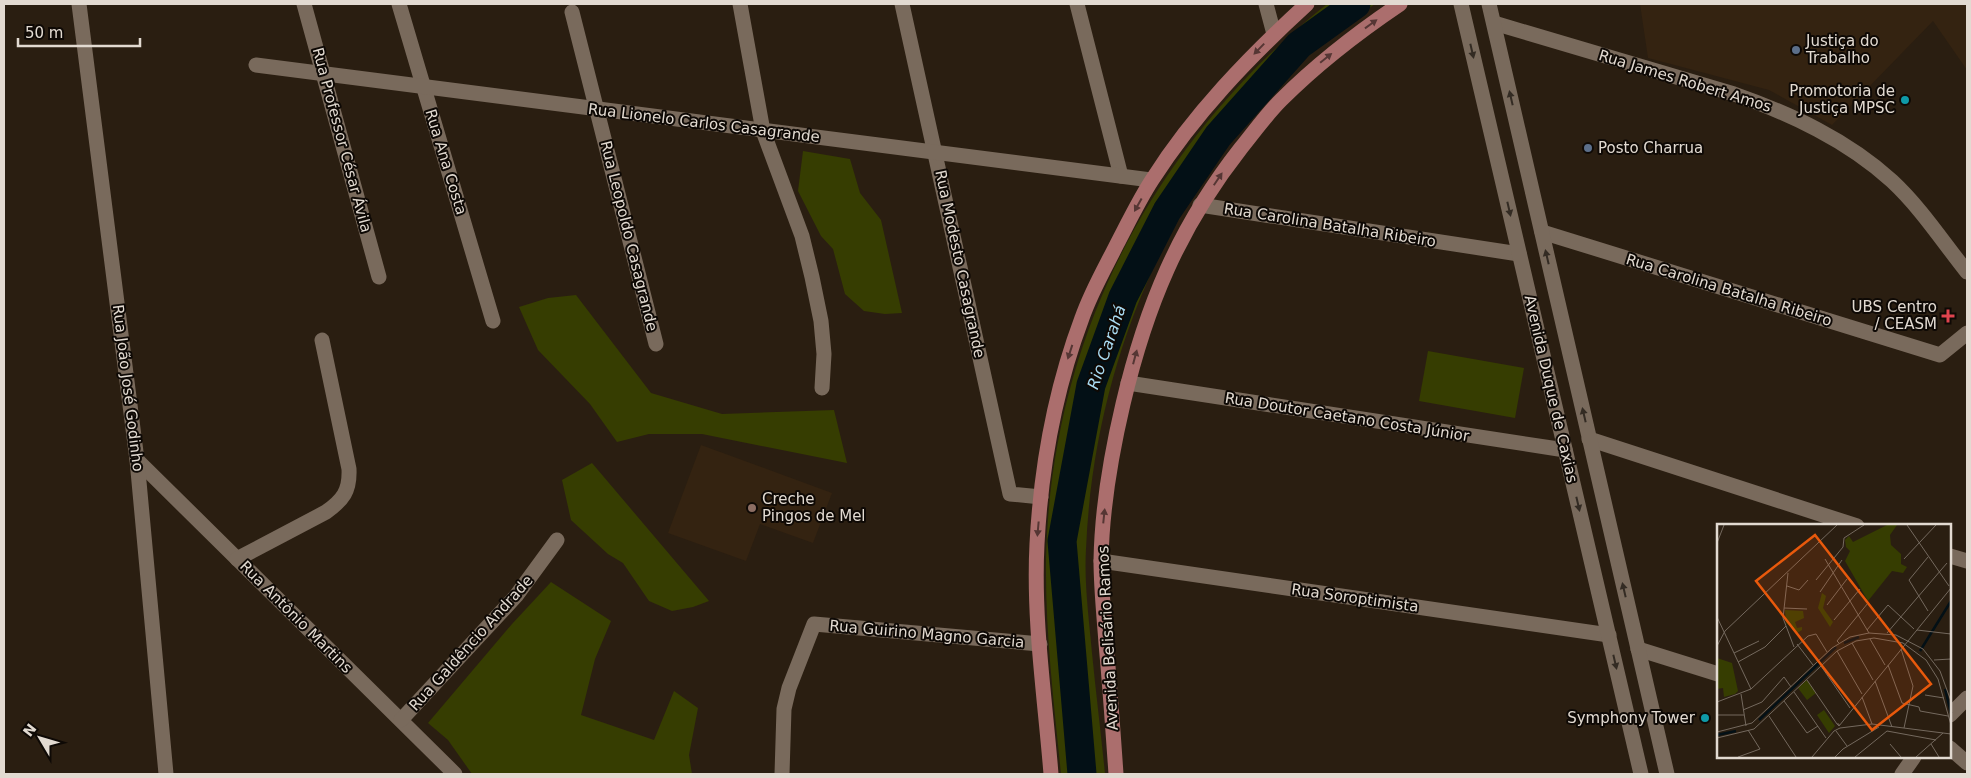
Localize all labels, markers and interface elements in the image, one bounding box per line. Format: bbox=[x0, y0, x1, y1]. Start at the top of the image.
scale bar bbox=[18, 15, 140, 47]
one-way arrow bbox=[1364, 19, 1378, 29]
text: 50 m bbox=[25, 24, 63, 42]
place label: Justiça do Trabalho bbox=[1805, 32, 1879, 67]
one-way arrow bbox=[1253, 43, 1265, 55]
one-way arrow bbox=[1468, 44, 1476, 59]
marker: Justiça do Trabalho bbox=[1790, 44, 1802, 56]
street label: Rua Professor César Ávila bbox=[309, 45, 376, 234]
street label: Rua James Robert Amos bbox=[1596, 46, 1774, 116]
one-way arrow bbox=[1319, 53, 1332, 64]
place label: Promotoria de Justiça MPSC bbox=[1789, 82, 1895, 117]
one-way arrow bbox=[1507, 91, 1515, 106]
marker: Promotoria de Justiça MPSC bbox=[1899, 94, 1911, 106]
street label: Rua Lionelo Carlos Casagrande bbox=[587, 100, 821, 146]
street label: Rua Ana Costa bbox=[421, 107, 471, 217]
street label: Rua Leopoldo Casagrande bbox=[597, 139, 661, 333]
place label: Posto Charrua bbox=[1598, 139, 1703, 157]
marker: Posto Charrua bbox=[1582, 142, 1594, 154]
street label: Rua Modesto Casagrande bbox=[931, 168, 989, 360]
one-way arrow bbox=[1213, 172, 1223, 186]
one-way arrow bbox=[1133, 198, 1142, 211]
street label: Rua Carolina Batalha Ribeiro bbox=[1223, 199, 1437, 251]
one-way arrow bbox=[1505, 202, 1513, 217]
one-way arrow bbox=[1543, 249, 1551, 264]
street label: Rua Carolina Batalha Ribeiro bbox=[1624, 250, 1834, 330]
street label: Avenida Duque de Caxias bbox=[1521, 293, 1581, 485]
place label: UBS Centro / CEASM bbox=[1852, 298, 1937, 333]
water label: Rio Carahá bbox=[1083, 302, 1130, 392]
street label: Rua João José Godinho bbox=[109, 304, 147, 472]
marker: UBS Centro / CEASM bbox=[1941, 309, 1955, 323]
one-way arrow bbox=[1066, 345, 1074, 360]
one-way arrow bbox=[1131, 349, 1139, 364]
street label: Rua Doutor Caetano Costa Júnior bbox=[1224, 389, 1471, 445]
one-way arrow bbox=[1580, 407, 1588, 422]
place label: Creche Pingos de Mel bbox=[762, 490, 866, 525]
one-way arrow bbox=[1574, 496, 1582, 512]
marker: Creche Pingos de Mel bbox=[746, 502, 758, 514]
one-way arrow bbox=[1100, 508, 1108, 524]
one-way arrow bbox=[1034, 521, 1042, 537]
inset map bbox=[1717, 524, 1951, 758]
street label: Avenida Belisário Ramos bbox=[1094, 545, 1122, 731]
street label: Rua Antônio Martins bbox=[236, 557, 356, 677]
street label: Rua Galdêncio Andrade bbox=[405, 571, 537, 715]
street label: Rua Soroptimista bbox=[1290, 580, 1420, 616]
one-way arrow bbox=[1620, 583, 1628, 598]
street label: Rua Guirino Magno Garcia bbox=[829, 617, 1025, 651]
one-way arrow bbox=[1611, 655, 1619, 670]
place label: Symphony Tower bbox=[1567, 709, 1696, 727]
marker: Symphony Tower bbox=[1699, 712, 1711, 724]
north arrow bbox=[15, 713, 65, 763]
text: N bbox=[20, 720, 40, 740]

